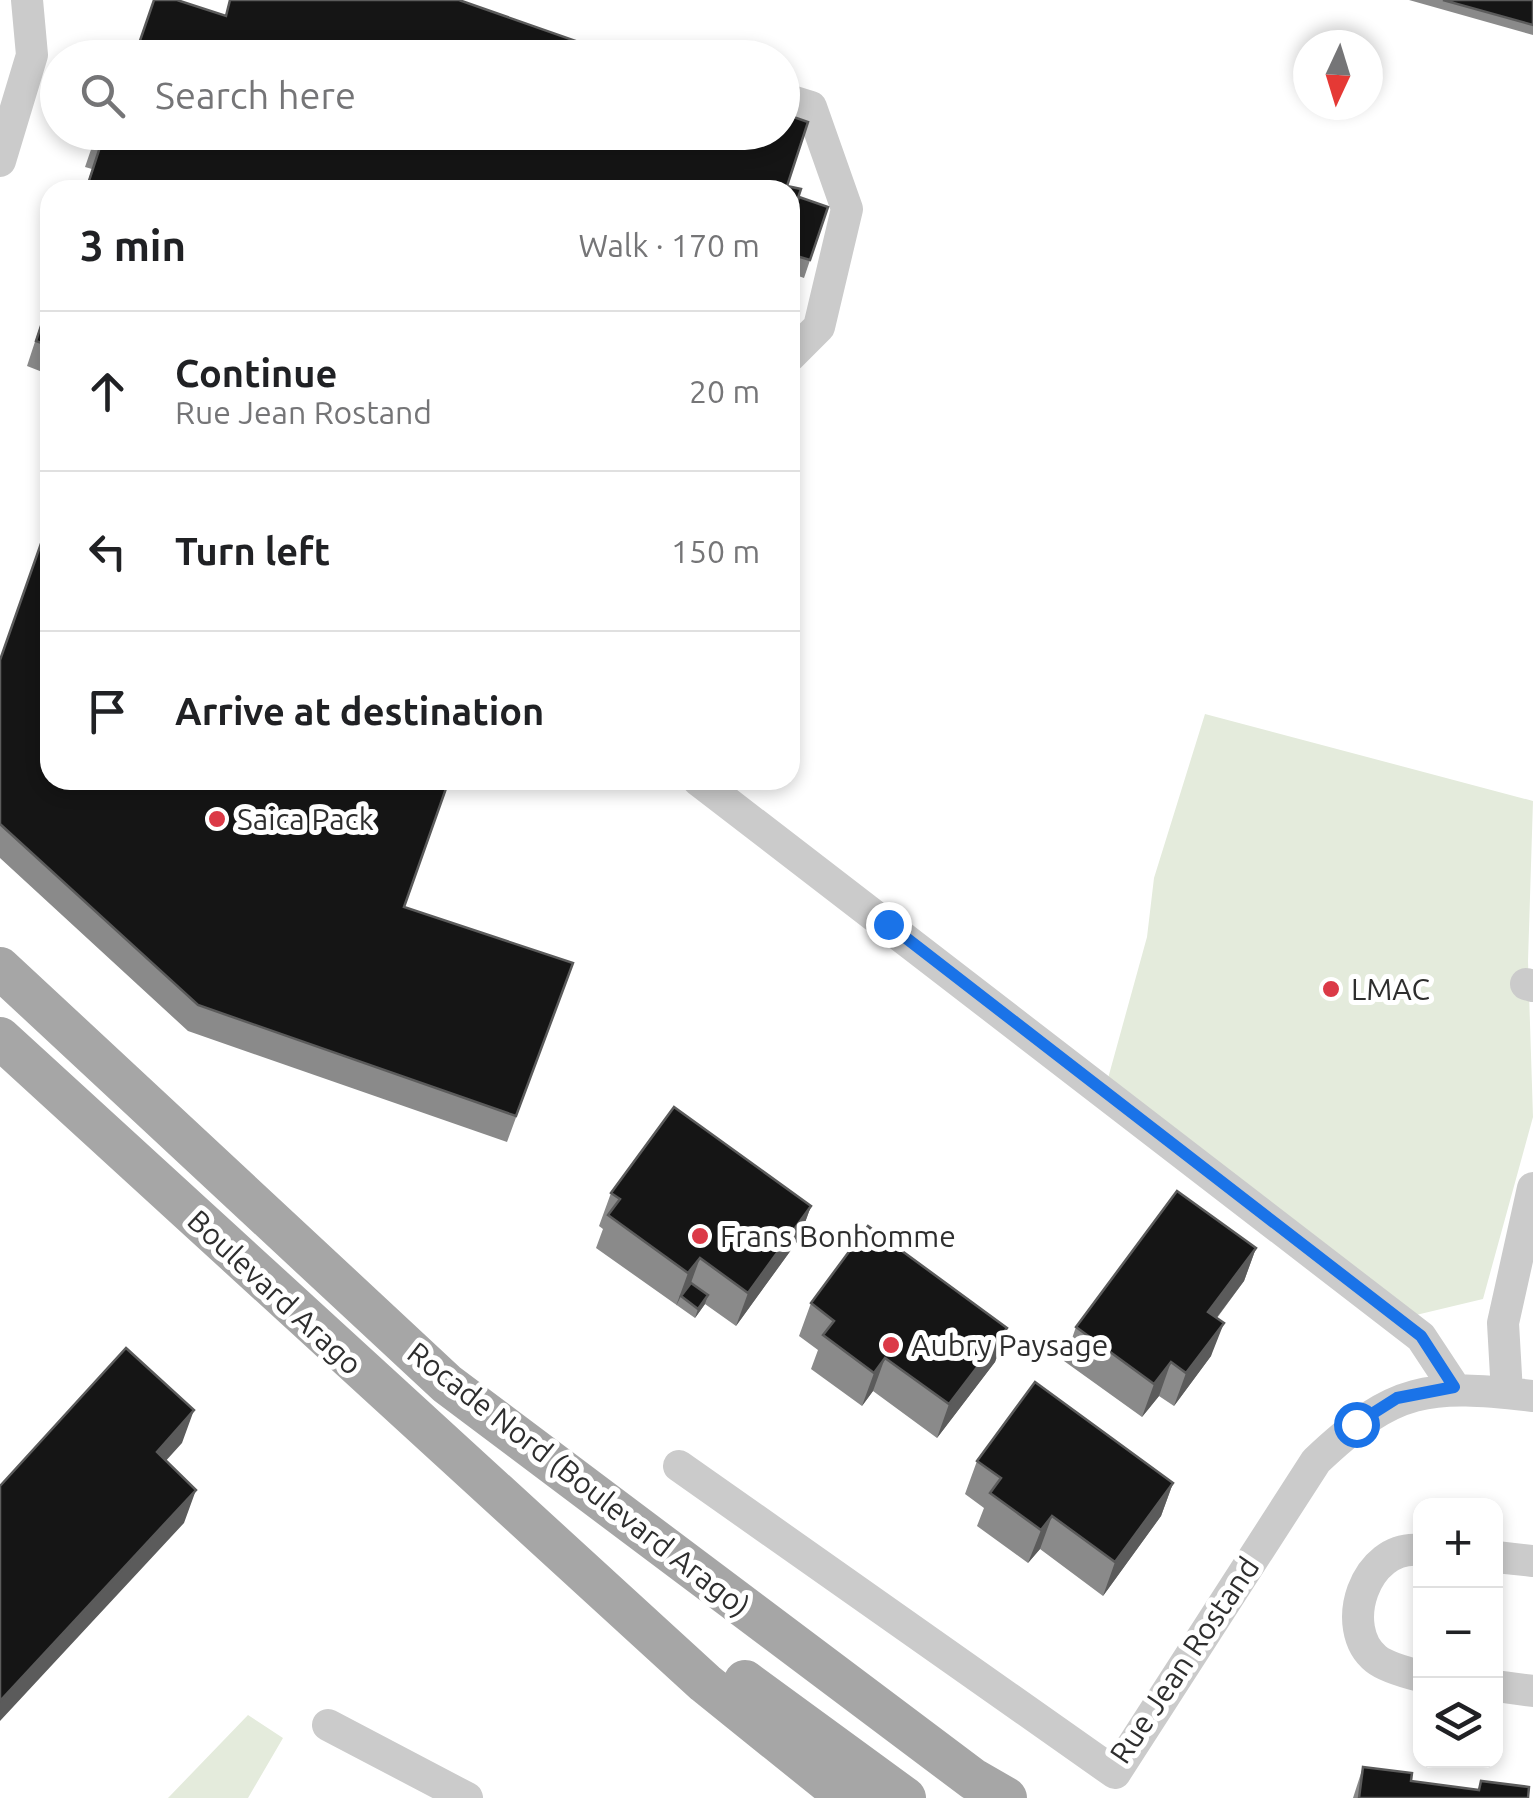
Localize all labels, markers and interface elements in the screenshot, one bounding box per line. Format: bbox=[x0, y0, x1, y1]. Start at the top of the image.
north arrow bbox=[1293, 30, 1383, 120]
search box bbox=[40, 40, 800, 150]
icon: search bbox=[75, 68, 130, 123]
text: Search here bbox=[155, 74, 356, 116]
text: 3 min bbox=[80, 222, 186, 269]
text: Walk · 170 m bbox=[578, 227, 760, 263]
text: Continue bbox=[175, 352, 337, 394]
icon: ahead bbox=[80, 364, 135, 419]
text: 20 m bbox=[689, 373, 760, 409]
text: Rue Jean Rostand bbox=[175, 394, 432, 430]
icon: left bbox=[80, 524, 135, 579]
text: Turn left bbox=[175, 530, 330, 572]
text: 150 m bbox=[671, 533, 760, 569]
icon: arrive bbox=[80, 684, 135, 739]
text: Arrive at destination bbox=[175, 690, 544, 732]
place label: Saica Pack bbox=[237, 802, 374, 836]
marker: Saica Pack bbox=[206, 808, 228, 830]
route end bbox=[866, 902, 912, 948]
place label: LMAC bbox=[1351, 972, 1430, 1006]
marker: LMAC bbox=[1320, 978, 1342, 1000]
street label: Boulevard Arago bbox=[181, 1203, 369, 1381]
place label: Frans Bonhomme bbox=[720, 1219, 956, 1253]
marker: Frans Bonhomme bbox=[689, 1225, 711, 1247]
place label: Aubry Paysage bbox=[911, 1328, 1108, 1362]
marker: Aubry Paysage bbox=[880, 1334, 902, 1356]
street label: Rocade Nord (Boulevard Arago) bbox=[401, 1335, 757, 1623]
route start bbox=[1334, 1402, 1380, 1448]
map controls bbox=[1413, 1498, 1503, 1768]
button: + bbox=[1413, 1498, 1503, 1588]
street label: Rue Jean Rostand bbox=[1103, 1551, 1265, 1769]
button: − bbox=[1413, 1588, 1503, 1678]
button: layers bbox=[1413, 1678, 1503, 1768]

